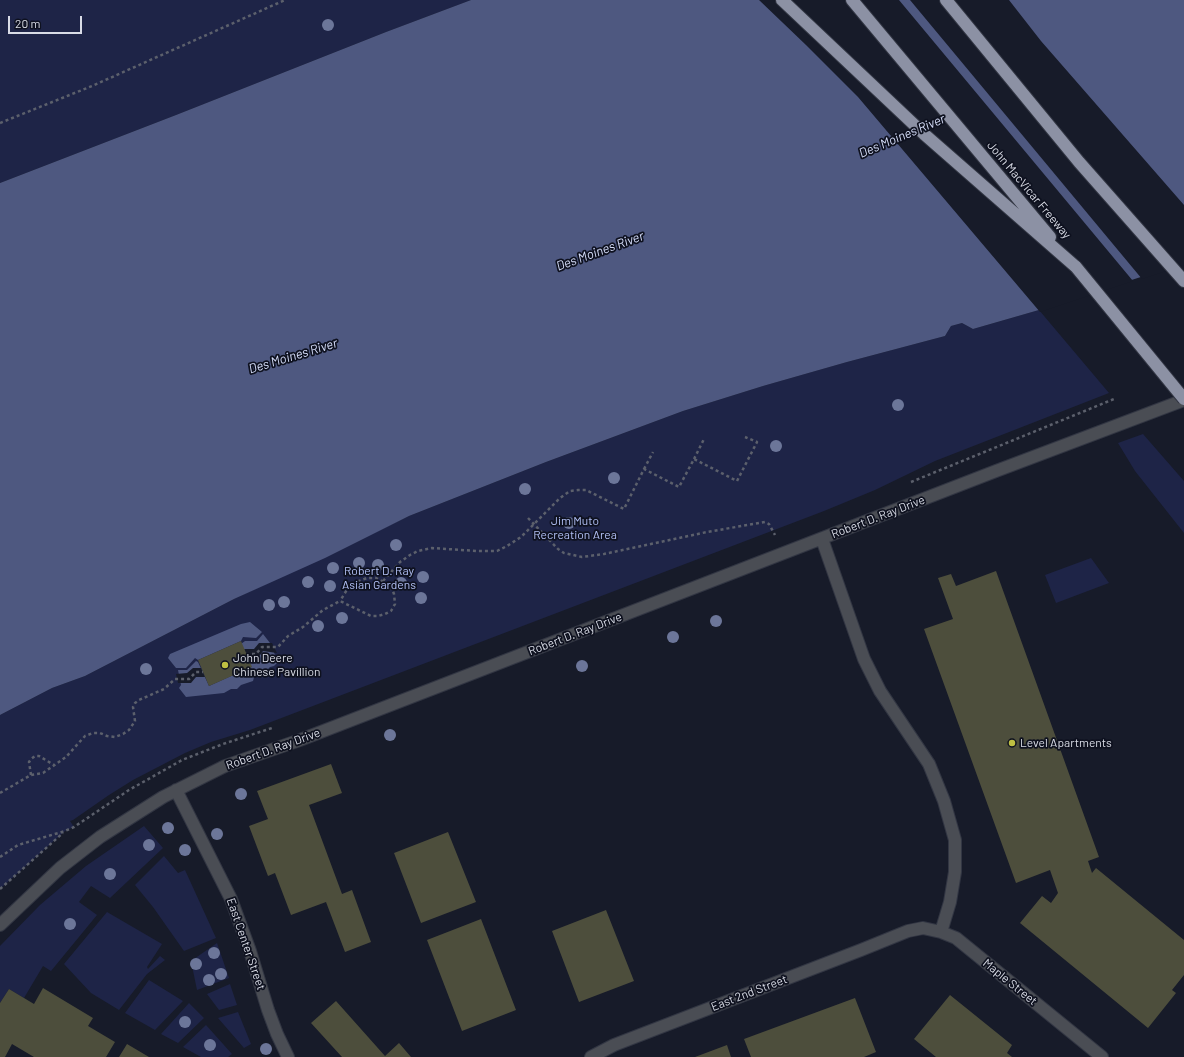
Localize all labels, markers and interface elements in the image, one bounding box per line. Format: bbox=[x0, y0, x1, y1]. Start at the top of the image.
scale bar bbox=[10, 8, 84, 34]
text: 20 m bbox=[15, 16, 41, 30]
water label: Des Moines River bbox=[857, 111, 947, 161]
street label: John MacVicar Freeway bbox=[984, 138, 1074, 242]
water label: Des Moines River bbox=[554, 228, 646, 274]
water label: Des Moines River bbox=[247, 335, 339, 377]
street label: Robert D. Ray Drive bbox=[829, 493, 927, 541]
park label: Jim Muto Recreation Area bbox=[533, 514, 617, 542]
park label: Robert D. Ray Asian Gardens bbox=[342, 564, 416, 592]
street label: Robert D. Ray Drive bbox=[526, 610, 624, 658]
place label: John Deere Chinese Pavillion bbox=[233, 651, 321, 679]
marker: John Deere Chinese Pavillion bbox=[220, 660, 230, 670]
street label: Robert D. Ray Drive bbox=[224, 725, 322, 773]
place label: Level Apartments bbox=[1020, 736, 1112, 750]
marker: Level Apartments bbox=[1007, 738, 1017, 748]
street label: East Center Street bbox=[224, 896, 268, 992]
street label: Maple Street bbox=[980, 956, 1040, 1008]
street label: East 2nd Street bbox=[709, 972, 789, 1014]

